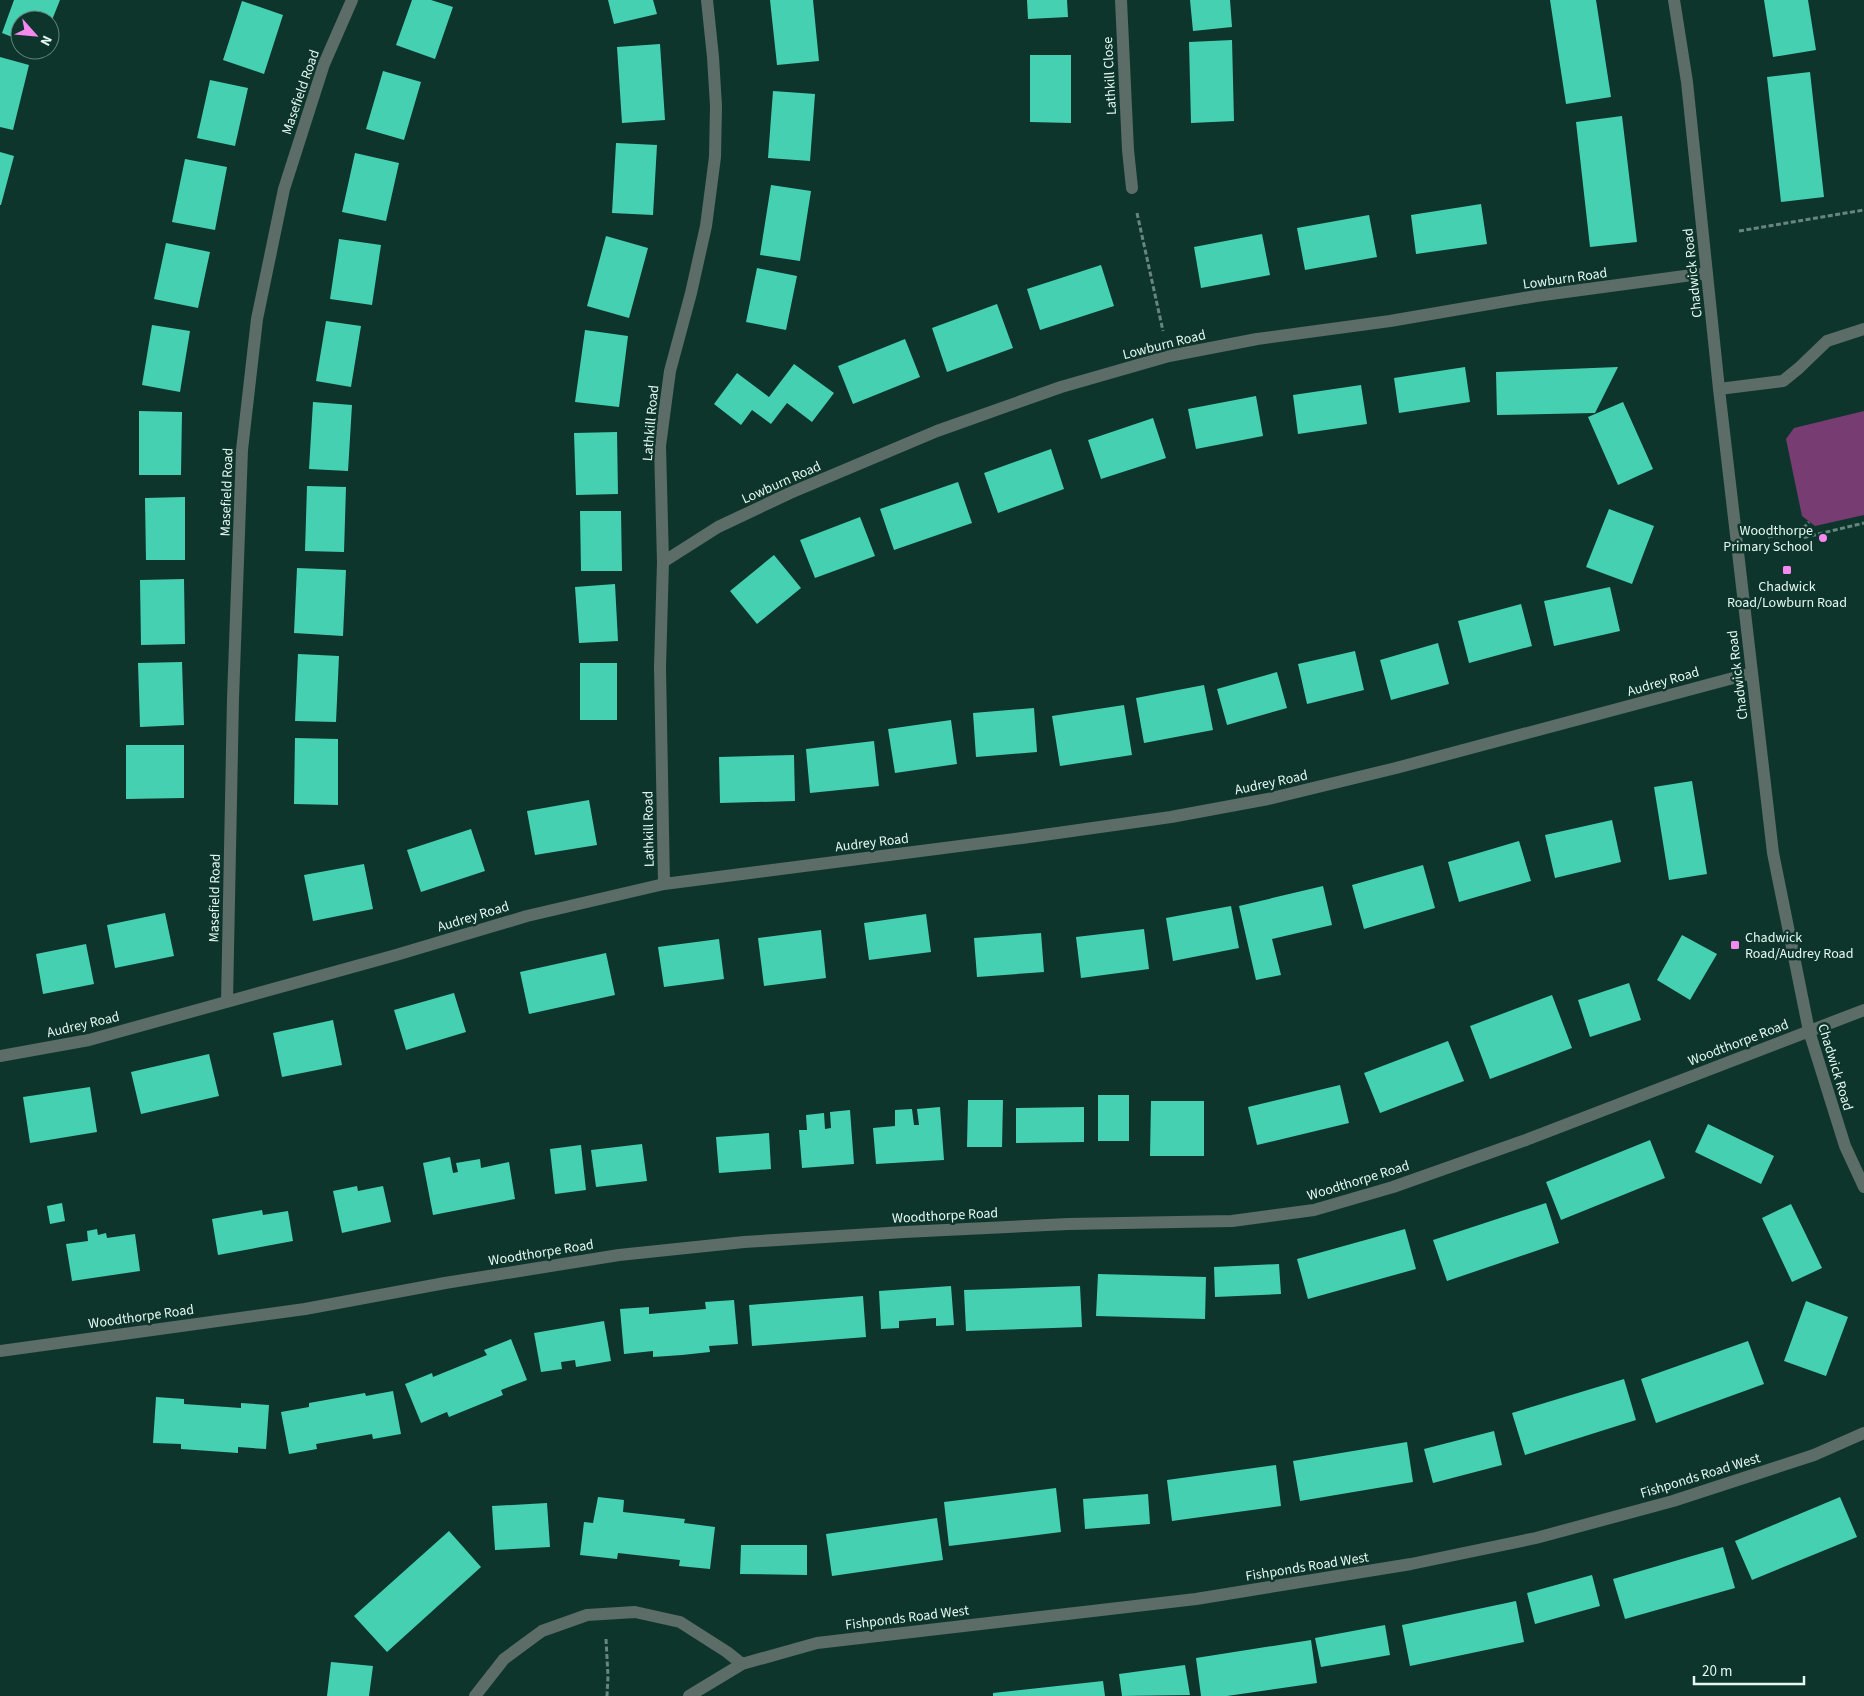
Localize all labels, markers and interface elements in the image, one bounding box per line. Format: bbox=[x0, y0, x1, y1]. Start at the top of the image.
north arrow bbox=[10, 10, 60, 60]
text: N bbox=[35, 32, 57, 49]
street label: Lathkill Close bbox=[1098, 36, 1122, 116]
street label: Masefield Road bbox=[277, 47, 325, 138]
street label: Chadwick Road bbox=[1678, 227, 1708, 319]
street label: Lowburn Road bbox=[1522, 263, 1609, 295]
street label: Lowburn Road bbox=[1121, 325, 1208, 365]
street label: Lathkill Road bbox=[638, 384, 664, 462]
street label: Masefield Road bbox=[215, 447, 239, 537]
street label: Lowburn Road bbox=[739, 456, 824, 509]
place label: Woodthorpe Primary School bbox=[1723, 521, 1813, 557]
marker: Woodthorpe Primary School bbox=[1817, 532, 1829, 544]
marker: Chadwick Road/Lowburn Road bbox=[1781, 564, 1793, 576]
place label: Chadwick Road/Lowburn Road bbox=[1727, 577, 1847, 613]
street label: Chadwick Road bbox=[1723, 629, 1753, 721]
street label: Audrey Road bbox=[1625, 662, 1702, 702]
street label: Audrey Road bbox=[1233, 766, 1309, 800]
street label: Lathkill Road bbox=[638, 791, 660, 867]
street label: Audrey Road bbox=[834, 829, 910, 857]
street label: Masefield Road bbox=[204, 854, 226, 943]
street label: Audrey Road bbox=[435, 897, 512, 937]
place label: Chadwick Road/Audrey Road bbox=[1745, 928, 1853, 964]
marker: Chadwick Road/Audrey Road bbox=[1729, 939, 1741, 951]
street label: Audrey Road bbox=[45, 1007, 122, 1043]
street label: Woodthorpe Road bbox=[1685, 1015, 1792, 1071]
street label: Chadwick Road bbox=[1812, 1021, 1858, 1113]
street label: Woodthorpe Road bbox=[1305, 1156, 1412, 1206]
street label: Woodthorpe Road bbox=[891, 1203, 999, 1229]
street label: Woodthorpe Road bbox=[487, 1235, 595, 1271]
street label: Woodthorpe Road bbox=[87, 1300, 195, 1334]
street label: Fishponds Road West bbox=[1638, 1448, 1763, 1504]
street label: Fishponds Road West bbox=[1244, 1547, 1370, 1587]
street label: Fishponds Road West bbox=[844, 1600, 970, 1635]
scale bar bbox=[1694, 1654, 1804, 1686]
text: 20 m bbox=[1702, 1661, 1732, 1682]

